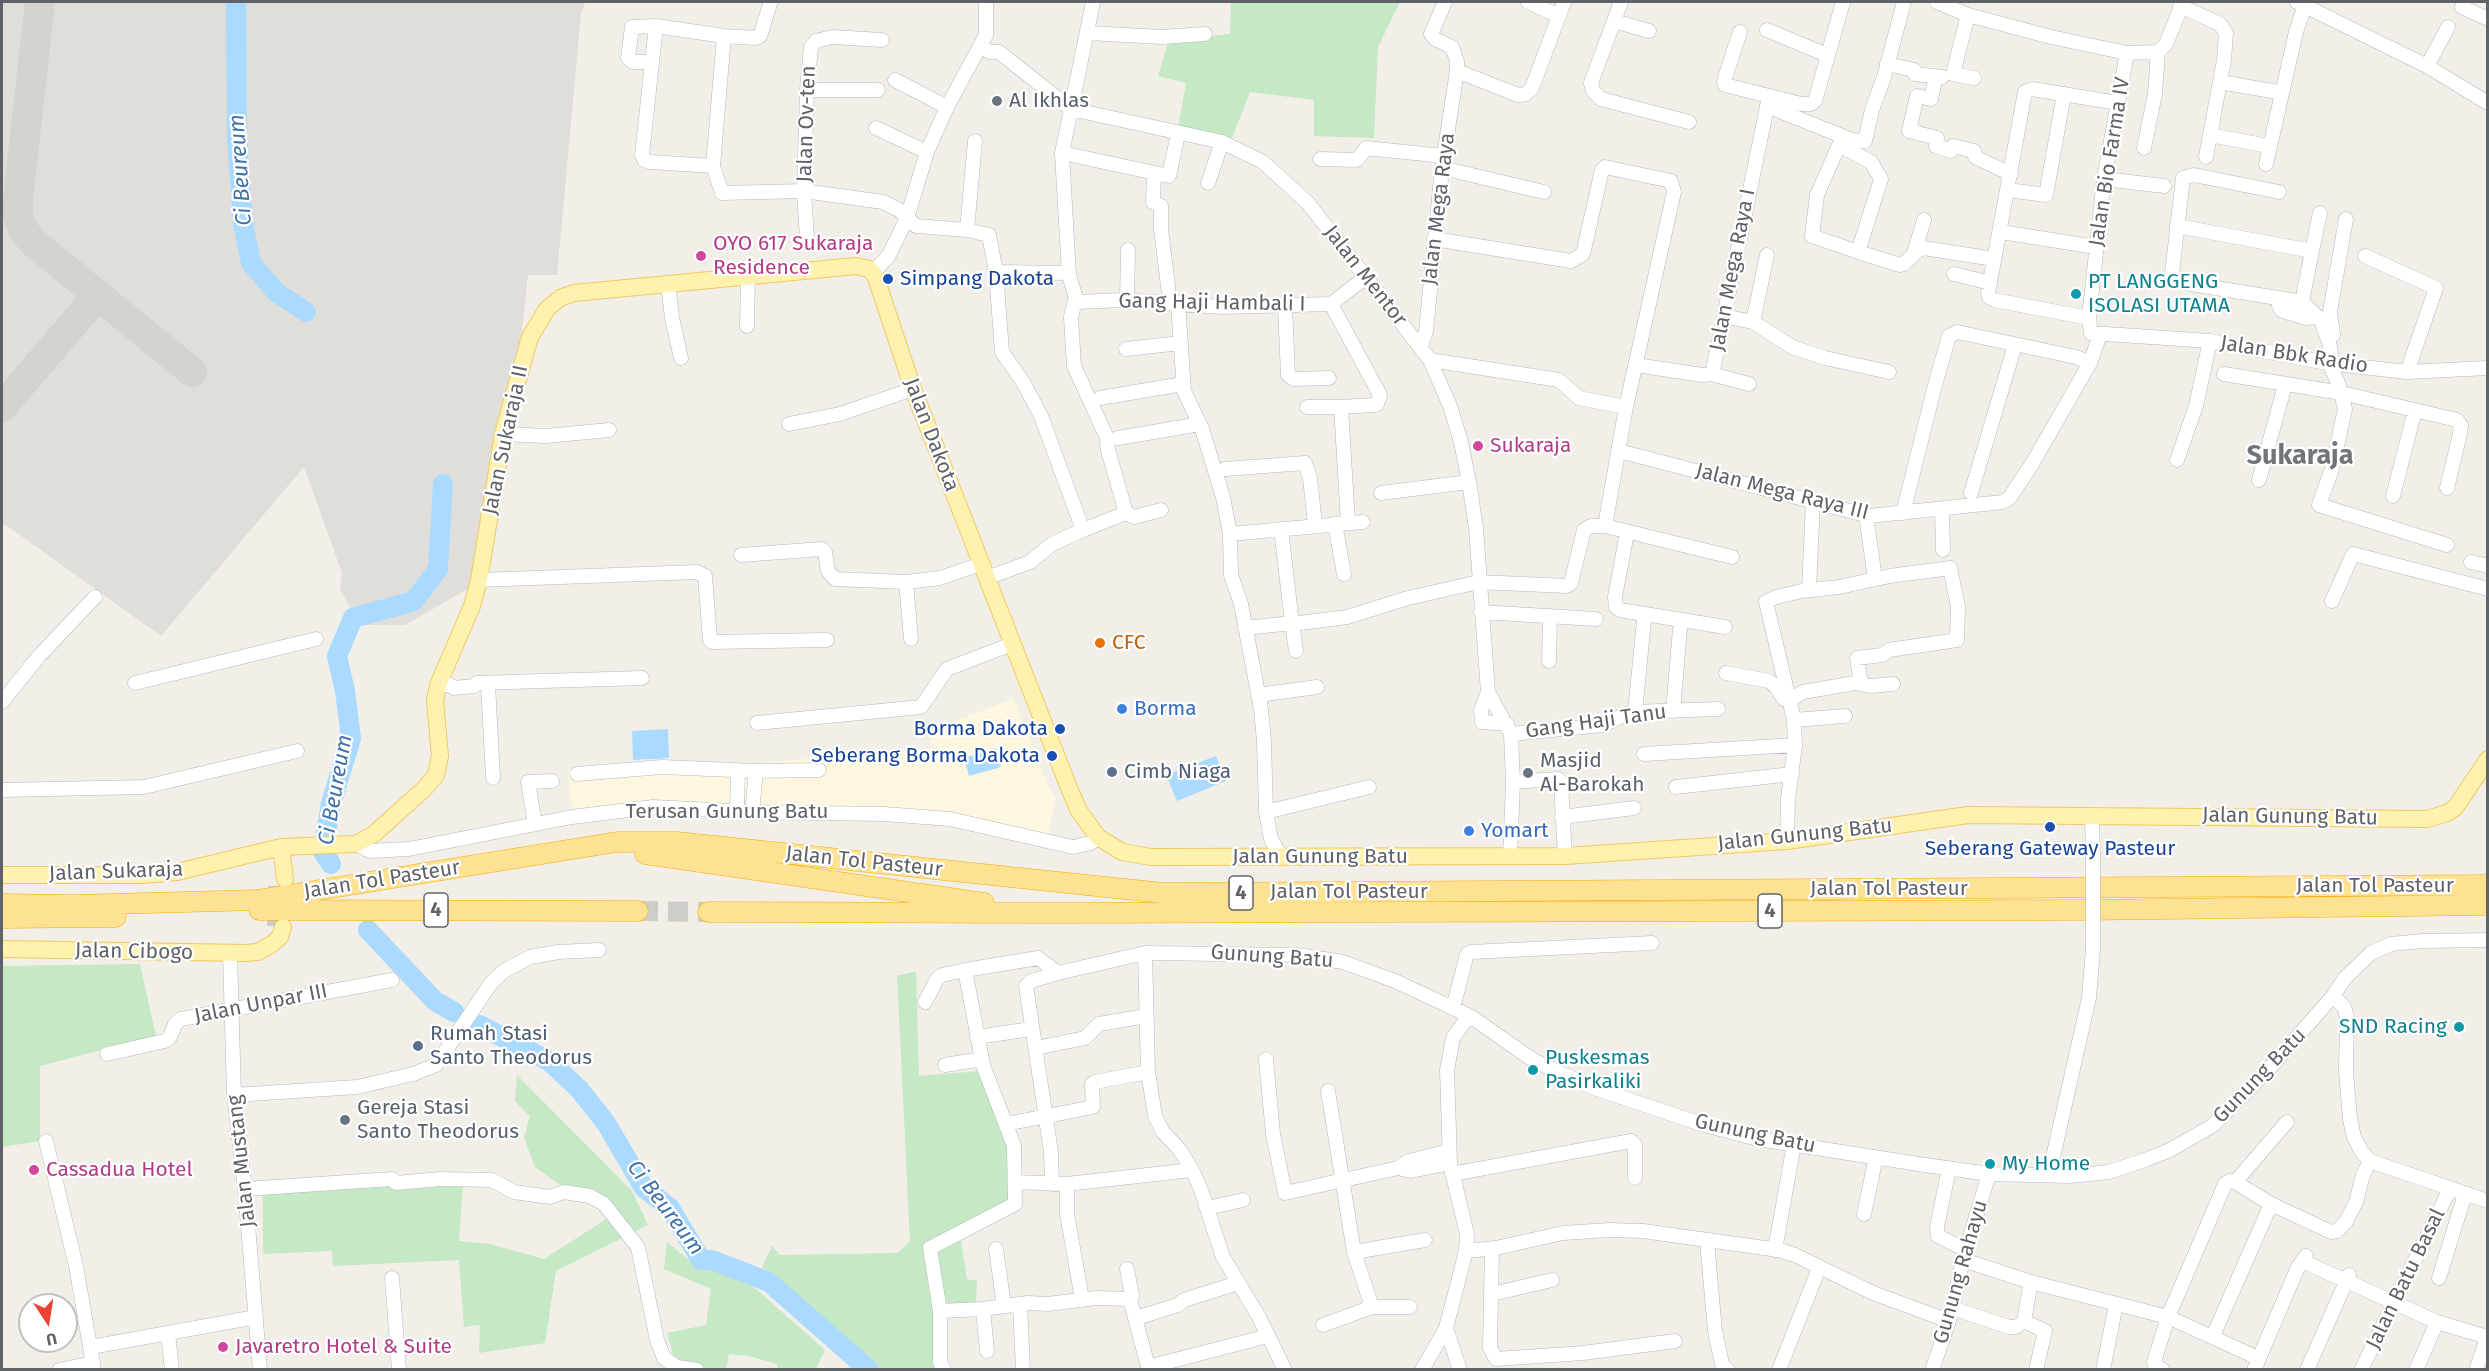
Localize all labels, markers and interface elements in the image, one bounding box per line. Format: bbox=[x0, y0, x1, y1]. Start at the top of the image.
street label: Jalan Ov-ten bbox=[792, 65, 822, 183]
street label: Jalan Bio Farma IV bbox=[2084, 76, 2136, 248]
place label: Al Ikhlas bbox=[1009, 88, 1089, 114]
marker: Al Ikhlas bbox=[990, 94, 1004, 108]
water label: Ci Beureum bbox=[224, 113, 258, 227]
street label: Jalan Mega Raya bbox=[1417, 131, 1461, 287]
street label: Jalan Mega Raya I bbox=[1705, 187, 1761, 353]
street label: Jalan Mentor bbox=[1318, 221, 1412, 331]
place label: OYO 617 Sukaraja Residence bbox=[713, 231, 873, 281]
marker: OYO 617 Sukaraja Residence bbox=[694, 249, 708, 263]
place label: Simpang Dakota bbox=[900, 266, 1054, 292]
place label: PT LANGGENG ISOLASI UTAMA bbox=[2088, 269, 2230, 319]
marker: Simpang Dakota bbox=[881, 272, 895, 286]
marker: PT LANGGENG ISOLASI UTAMA bbox=[2069, 287, 2083, 301]
street label: Gang Haji Hambali I bbox=[1118, 289, 1306, 317]
street label: Jalan Bbk Radio bbox=[2218, 331, 2370, 379]
street label: Jalan Sukaraja II bbox=[478, 363, 534, 517]
street label: Jalan Dakota bbox=[898, 375, 964, 495]
place label: Sukaraja bbox=[1490, 433, 1571, 459]
marker: Sukaraja bbox=[1471, 439, 1485, 453]
district label: Sukaraja bbox=[2247, 440, 2353, 472]
street label: Jalan Mega Raya III bbox=[1693, 458, 1871, 526]
place label: CFC bbox=[1112, 630, 1145, 656]
marker: CFC bbox=[1093, 636, 1107, 650]
place label: Borma bbox=[1134, 696, 1197, 722]
street label: Gang Haji Tanu bbox=[1524, 700, 1668, 744]
marker: Borma bbox=[1115, 702, 1129, 716]
place label: Borma Dakota bbox=[913, 716, 1048, 742]
marker: Borma Dakota bbox=[1053, 722, 1067, 736]
water label: Ci Beureum bbox=[313, 733, 359, 847]
place label: Seberang Borma Dakota bbox=[811, 743, 1040, 769]
place label: Masjid Al-Barokah bbox=[1540, 748, 1645, 798]
marker: Seberang Borma Dakota bbox=[1045, 749, 1059, 763]
place label: Cimb Niaga bbox=[1124, 759, 1231, 785]
marker: Cimb Niaga bbox=[1105, 765, 1119, 779]
marker: Masjid Al-Barokah bbox=[1521, 766, 1535, 780]
street label: Terusan Gunung Batu bbox=[625, 799, 829, 825]
street label: Jalan Gunung Batu bbox=[2202, 803, 2378, 831]
street label: Jalan Gunung Batu bbox=[1716, 813, 1894, 857]
place label: Yomart bbox=[1481, 818, 1549, 844]
marker: Seberang Gateway Pasteur bbox=[2043, 820, 2057, 834]
marker: Yomart bbox=[1462, 824, 1476, 838]
place label: Seberang Gateway Pasteur bbox=[1925, 836, 2175, 862]
street label: Jalan Tol Pasteur bbox=[784, 841, 944, 883]
street label: Jalan Gunung Batu bbox=[1232, 844, 1408, 870]
street label: Jalan Tol Pasteur bbox=[302, 855, 462, 905]
street label: Jalan Sukaraja bbox=[48, 857, 184, 887]
street label: Jalan Tol Pasteur bbox=[2296, 873, 2454, 899]
road number: 4 bbox=[1229, 876, 1253, 910]
street label: Jalan Tol Pasteur bbox=[1810, 876, 1968, 902]
street label: Jalan Tol Pasteur bbox=[1270, 879, 1428, 905]
road number: 4 bbox=[424, 893, 448, 927]
road number: 4 bbox=[1758, 894, 1782, 928]
street label: Jalan Cibogo bbox=[75, 938, 193, 966]
street label: Gunung Batu bbox=[1210, 940, 1334, 974]
street label: Jalan Unpar III bbox=[192, 979, 330, 1029]
place label: SND Racing bbox=[2339, 1014, 2447, 1040]
marker: SND Racing bbox=[2452, 1020, 2466, 1034]
place label: Rumah Stasi Santo Theodorus bbox=[430, 1021, 592, 1071]
street label: Gunung Batu bbox=[2208, 1023, 2312, 1129]
marker: Rumah Stasi Santo Theodorus bbox=[411, 1039, 425, 1053]
place label: Puskesmas Pasirkaliki bbox=[1545, 1045, 1649, 1095]
marker: Puskesmas Pasirkaliki bbox=[1526, 1063, 1540, 1077]
street label: Jalan Mustang bbox=[222, 1093, 262, 1229]
place label: Gereja Stasi Santo Theodorus bbox=[357, 1095, 519, 1145]
street label: Gunung Batu bbox=[1692, 1109, 1818, 1159]
marker: Gereja Stasi Santo Theodorus bbox=[338, 1113, 352, 1127]
place label: My Home bbox=[2002, 1151, 2090, 1177]
water label: Ci Beureum bbox=[621, 1155, 709, 1261]
place label: Cassadua Hotel bbox=[46, 1157, 193, 1183]
marker: My Home bbox=[1983, 1157, 1997, 1171]
marker: Cassadua Hotel bbox=[27, 1163, 41, 1177]
street label: Gunung Rahayu bbox=[1928, 1197, 1994, 1347]
street label: Jalan Batu Basal bbox=[2361, 1205, 2451, 1353]
north arrow bbox=[18, 1293, 78, 1353]
text: U bbox=[44, 1329, 59, 1350]
place label: Javaretro Hotel & Suite bbox=[235, 1334, 452, 1360]
marker: Javaretro Hotel & Suite bbox=[216, 1340, 230, 1354]

